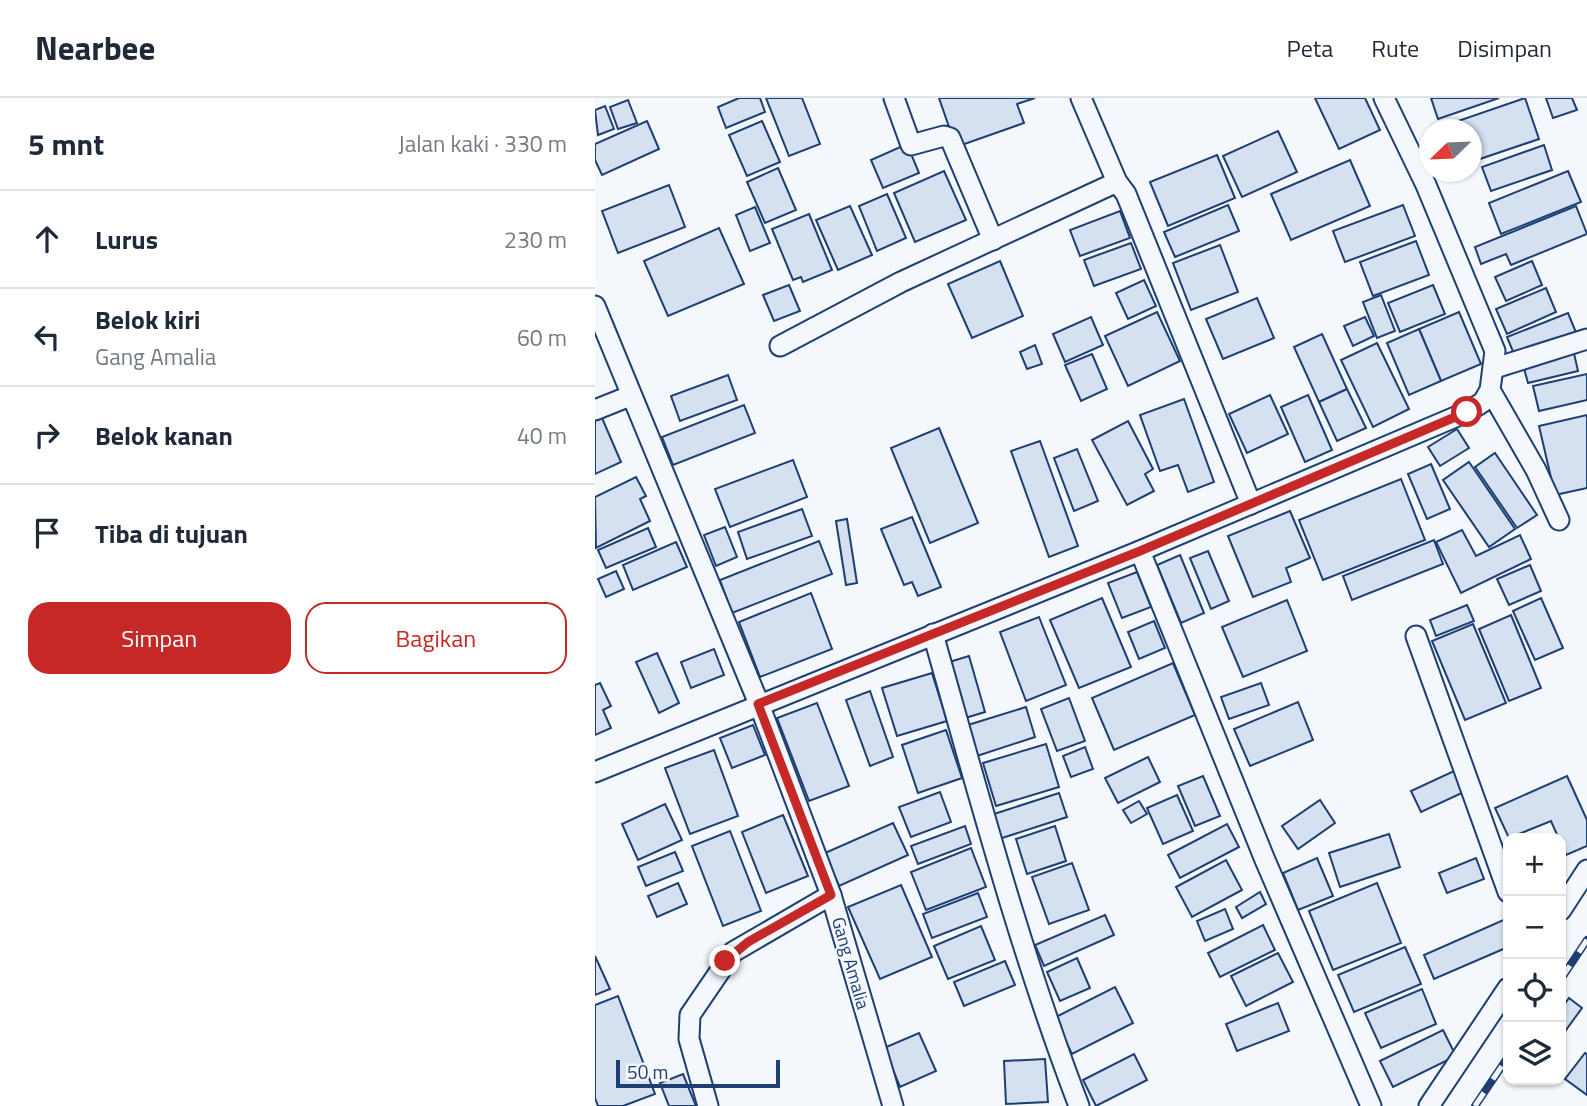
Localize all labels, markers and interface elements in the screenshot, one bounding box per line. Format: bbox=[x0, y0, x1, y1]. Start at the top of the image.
text: Nearbee bbox=[35, 23, 155, 73]
text: Peta bbox=[1287, 30, 1333, 66]
text: Rute bbox=[1371, 30, 1419, 66]
text: Disimpan bbox=[1457, 30, 1552, 66]
north arrow bbox=[1419, 119, 1482, 182]
text: 5 mnt bbox=[28, 121, 104, 167]
text: Jalan kaki · 330 m bbox=[398, 126, 567, 161]
icon: ahead bbox=[28, 220, 66, 258]
text: Lurus bbox=[95, 220, 158, 259]
text: 230 m bbox=[504, 222, 567, 257]
text: Belok kiri bbox=[95, 300, 201, 339]
icon: left bbox=[28, 318, 66, 356]
text: 60 m bbox=[517, 320, 567, 355]
text: Gang Amalia bbox=[95, 339, 216, 374]
route start bbox=[1451, 396, 1482, 427]
icon: right bbox=[28, 416, 66, 454]
text: Belok kanan bbox=[95, 416, 233, 455]
text: 40 m bbox=[517, 418, 567, 453]
icon: arrive bbox=[28, 514, 66, 552]
text: Tiba di tujuan bbox=[95, 514, 248, 553]
button: Simpan bbox=[28, 602, 291, 674]
button: Bagikan bbox=[305, 602, 567, 674]
map controls bbox=[1503, 833, 1566, 1085]
button: + bbox=[1503, 833, 1566, 896]
button: − bbox=[1503, 896, 1566, 959]
street label: Gang Amalia bbox=[825, 914, 877, 1012]
route end bbox=[709, 945, 740, 976]
button: locate bbox=[1503, 959, 1566, 1022]
button: layers bbox=[1503, 1022, 1566, 1085]
scale bar bbox=[616, 1057, 781, 1089]
text: 50 m bbox=[627, 1057, 668, 1086]

